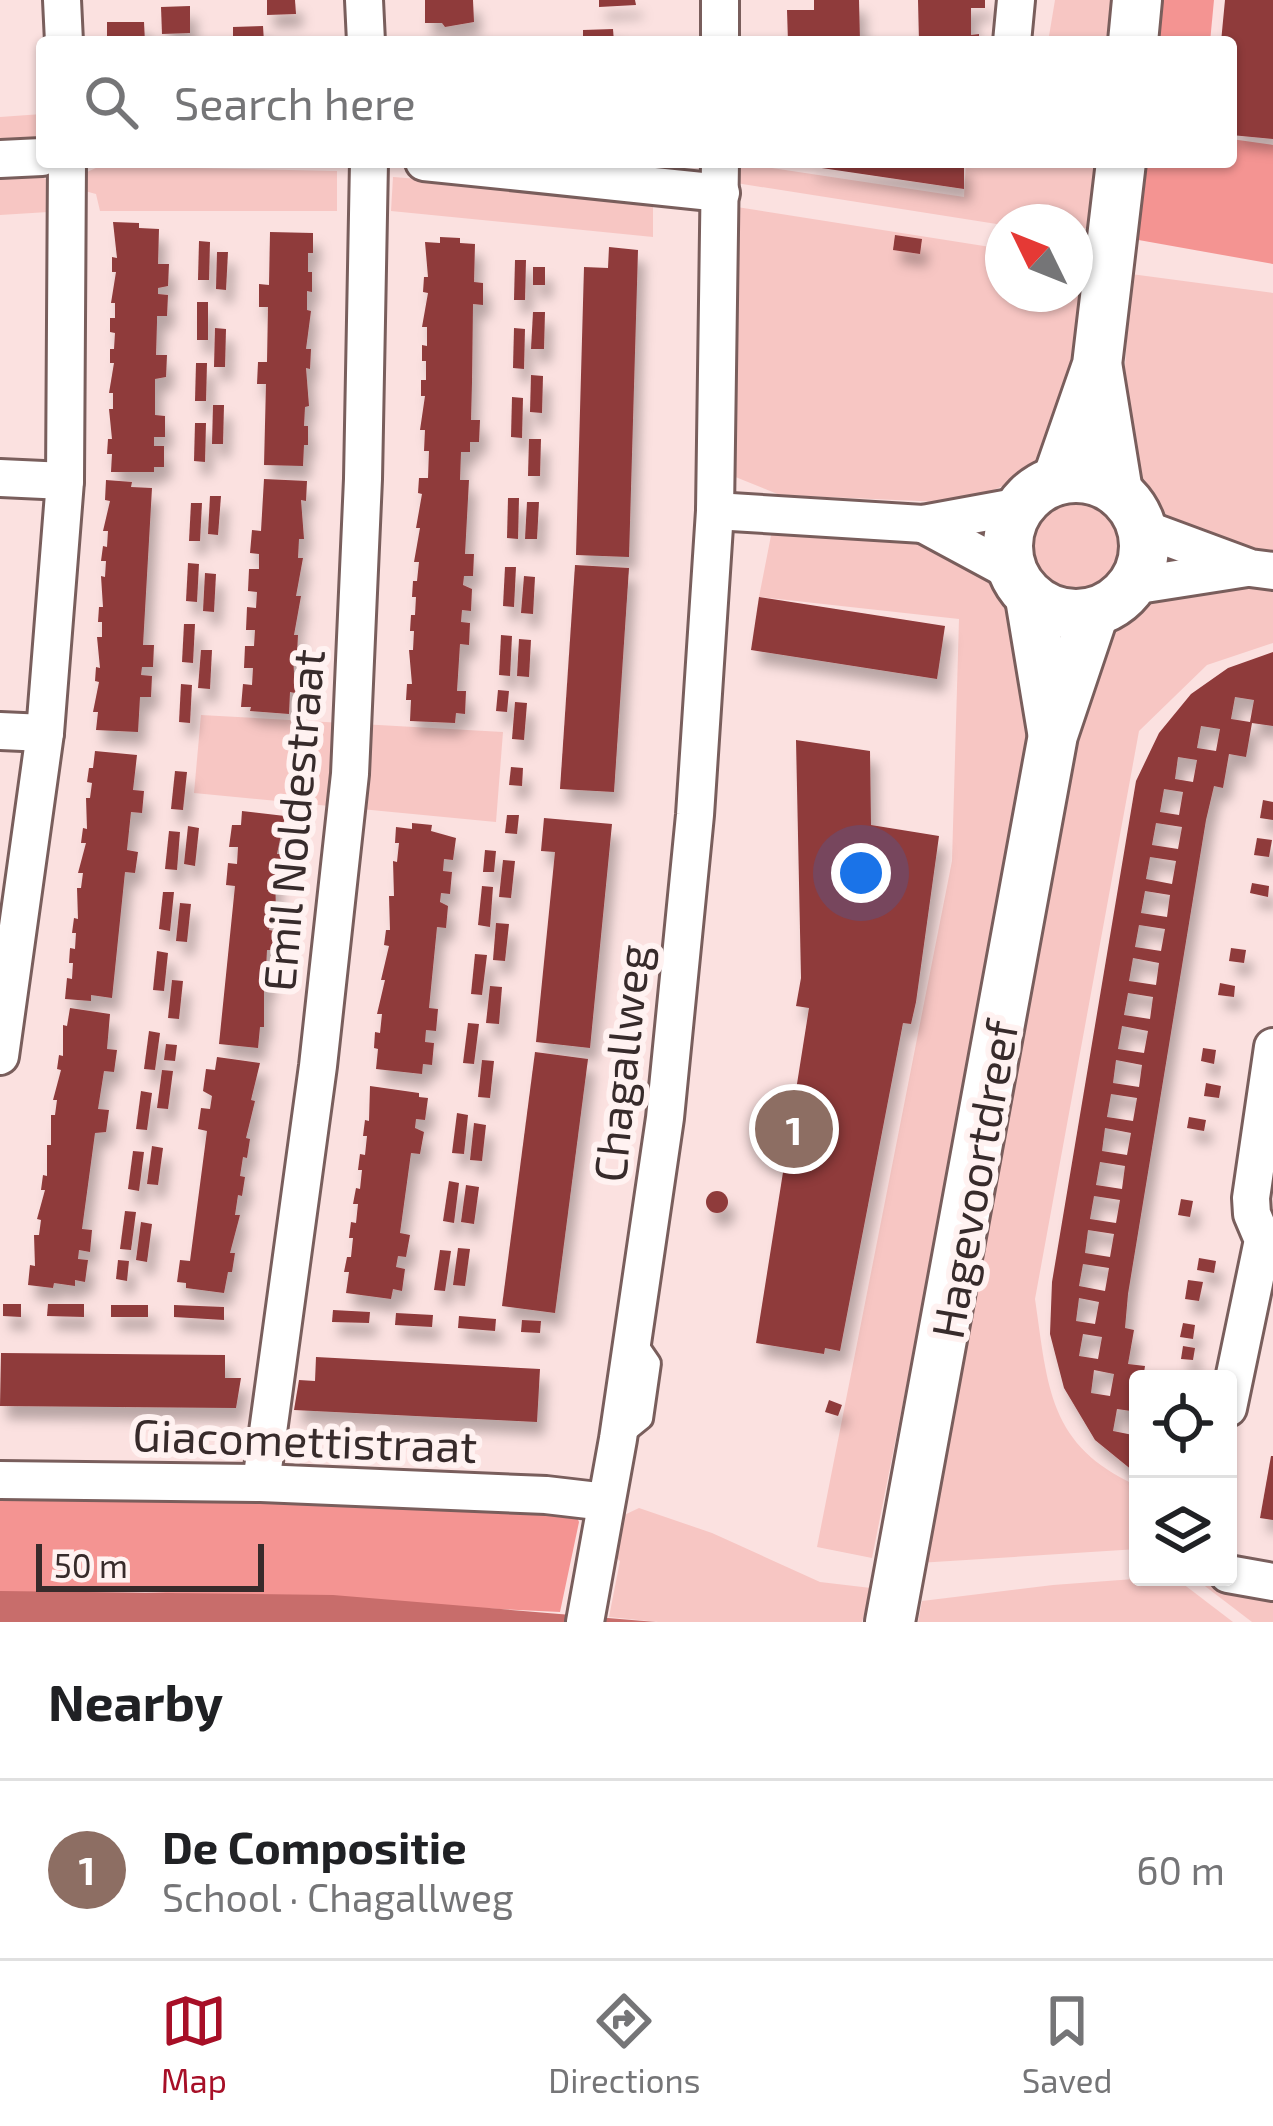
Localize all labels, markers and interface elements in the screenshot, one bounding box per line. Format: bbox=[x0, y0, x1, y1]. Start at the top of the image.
search box bbox=[36, 36, 1237, 168]
icon: search bbox=[78, 69, 144, 135]
text: Search here bbox=[174, 75, 416, 129]
north arrow bbox=[985, 204, 1093, 312]
street label: Emil Noldestraat bbox=[250, 647, 334, 993]
your location bbox=[831, 843, 891, 903]
street label: Chagallweg bbox=[581, 942, 659, 1184]
street label: Hagevoortdreef bbox=[918, 1015, 1028, 1342]
pin: 1 bbox=[755, 1084, 833, 1174]
map controls bbox=[1129, 1370, 1237, 1586]
button: locate bbox=[1129, 1370, 1237, 1478]
street label: Giacomettistraat bbox=[132, 1406, 478, 1472]
button: layers bbox=[1129, 1478, 1237, 1586]
scale bar bbox=[36, 1538, 264, 1591]
text: 50 m bbox=[54, 1545, 128, 1585]
text: Nearby bbox=[48, 1670, 223, 1731]
text: De Compositie bbox=[162, 1819, 467, 1873]
text: 1 bbox=[79, 1846, 95, 1893]
text: 60 m bbox=[1136, 1846, 1225, 1893]
text: School · Chagallweg bbox=[162, 1873, 514, 1920]
tab: Map bbox=[161, 1988, 227, 2100]
tab: Directions bbox=[548, 1988, 700, 2100]
tab: Saved bbox=[1022, 1988, 1112, 2100]

